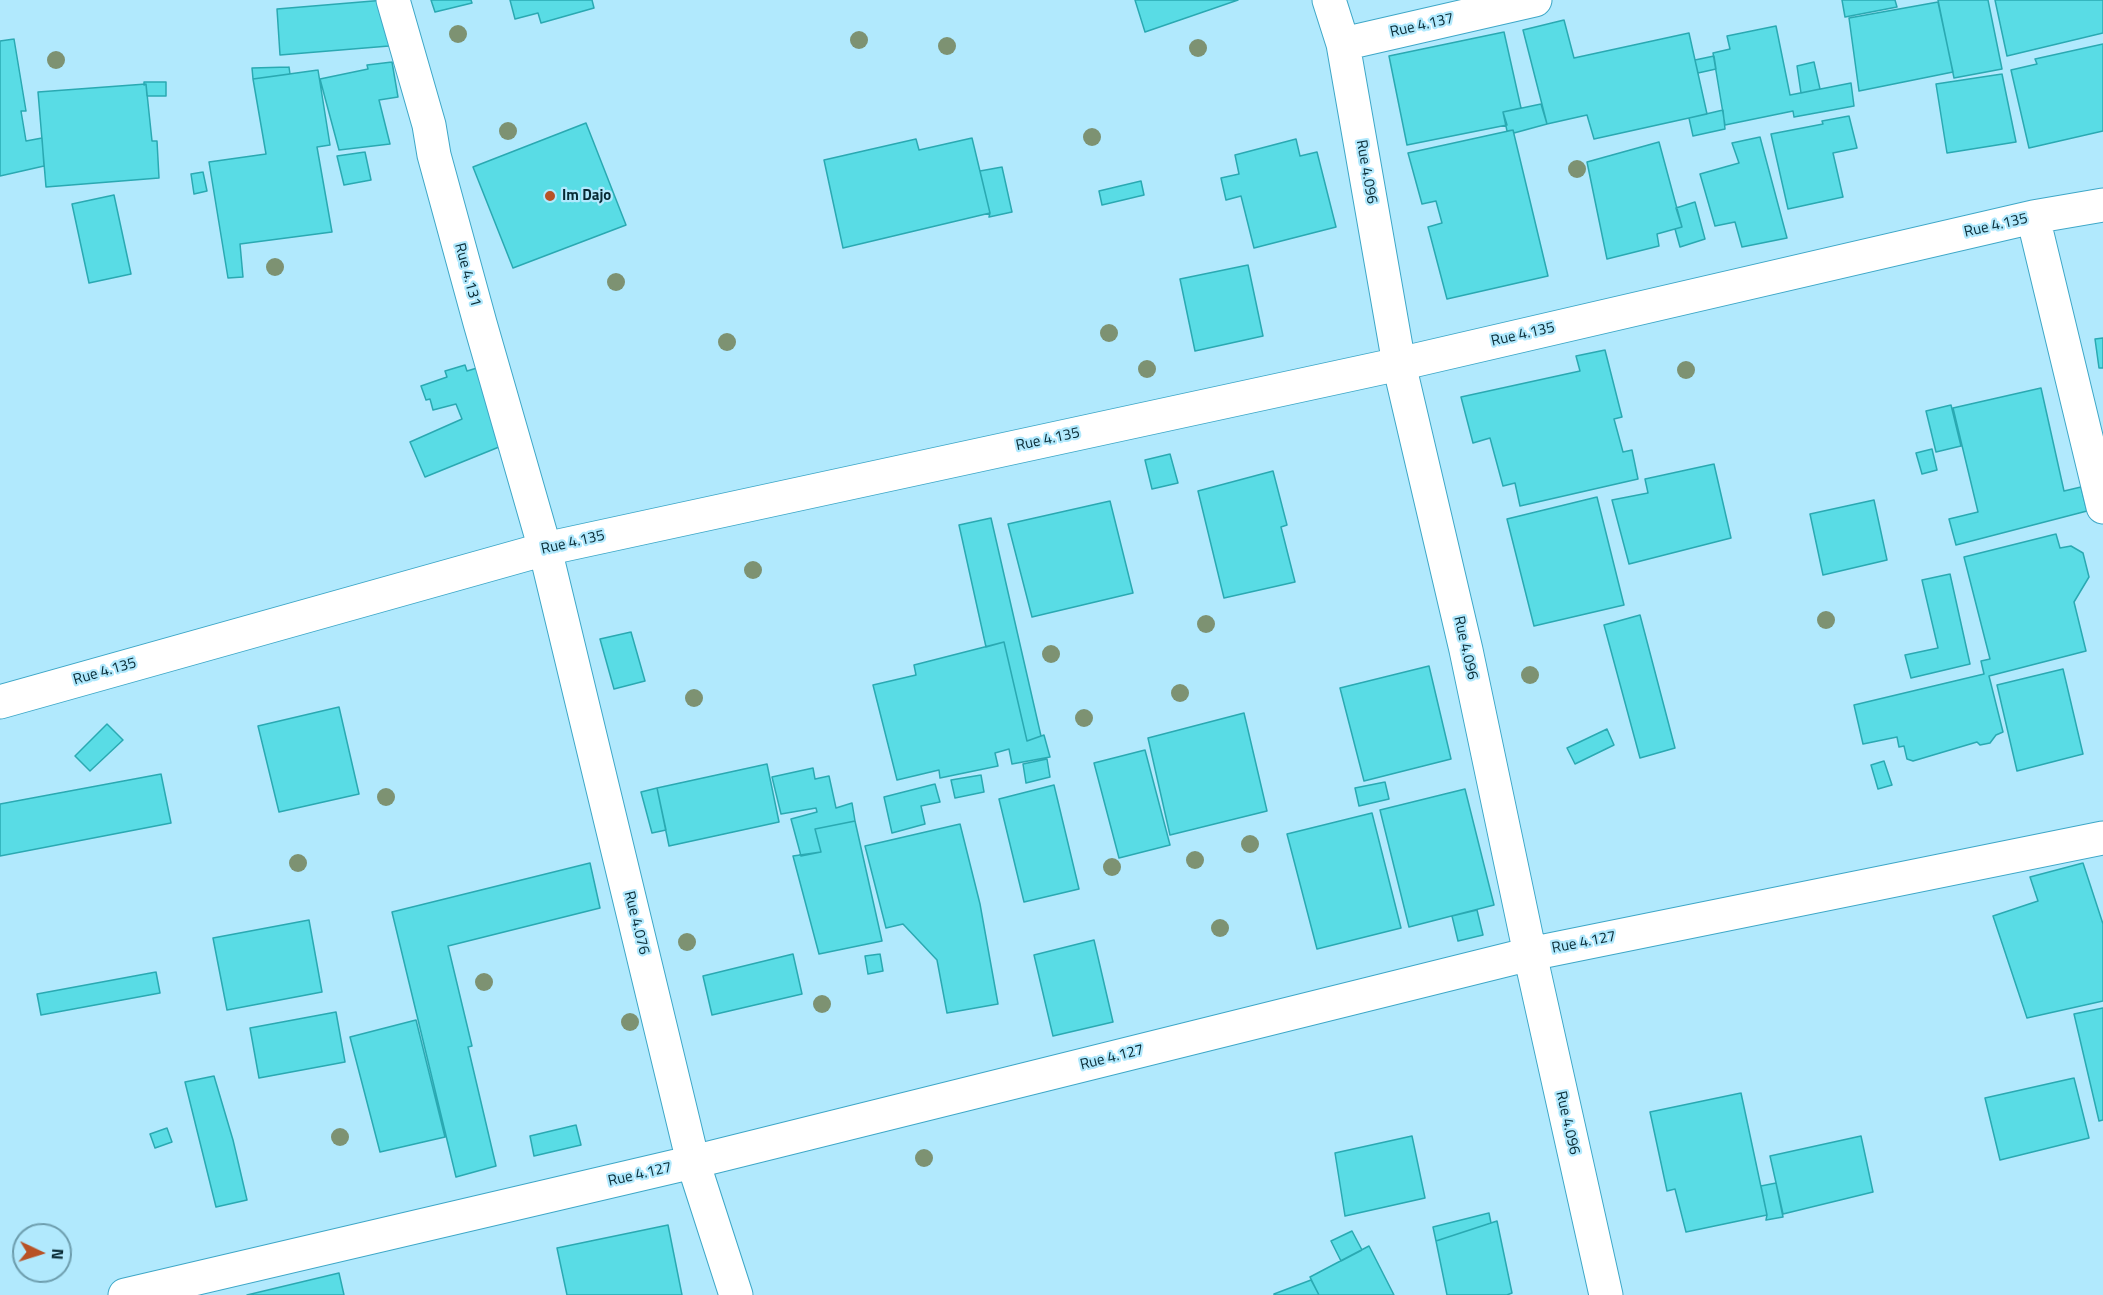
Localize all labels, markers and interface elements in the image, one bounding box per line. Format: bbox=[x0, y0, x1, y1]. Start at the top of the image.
street label: Rue 4.137 bbox=[1388, 10, 1456, 42]
street label: Rue 4.096 bbox=[1352, 138, 1380, 206]
place label: Im Dajo bbox=[562, 187, 611, 205]
marker: Im Dajo bbox=[543, 189, 557, 203]
street label: Rue 4.135 bbox=[1962, 210, 2030, 242]
street label: Rue 4.131 bbox=[450, 241, 484, 309]
street label: Rue 4.135 bbox=[1489, 319, 1557, 351]
street label: Rue 4.135 bbox=[1014, 424, 1082, 456]
street label: Rue 4.135 bbox=[539, 527, 607, 559]
street label: Rue 4.096 bbox=[1449, 614, 1481, 682]
street label: Rue 4.135 bbox=[71, 654, 139, 690]
street label: Rue 4.076 bbox=[619, 889, 653, 957]
street label: Rue 4.127 bbox=[1550, 928, 1618, 958]
street label: Rue 4.127 bbox=[1078, 1041, 1146, 1075]
street label: Rue 4.096 bbox=[1551, 1089, 1583, 1157]
street label: Rue 4.127 bbox=[606, 1159, 674, 1191]
north arrow bbox=[12, 1223, 72, 1283]
text: N bbox=[46, 1248, 70, 1260]

